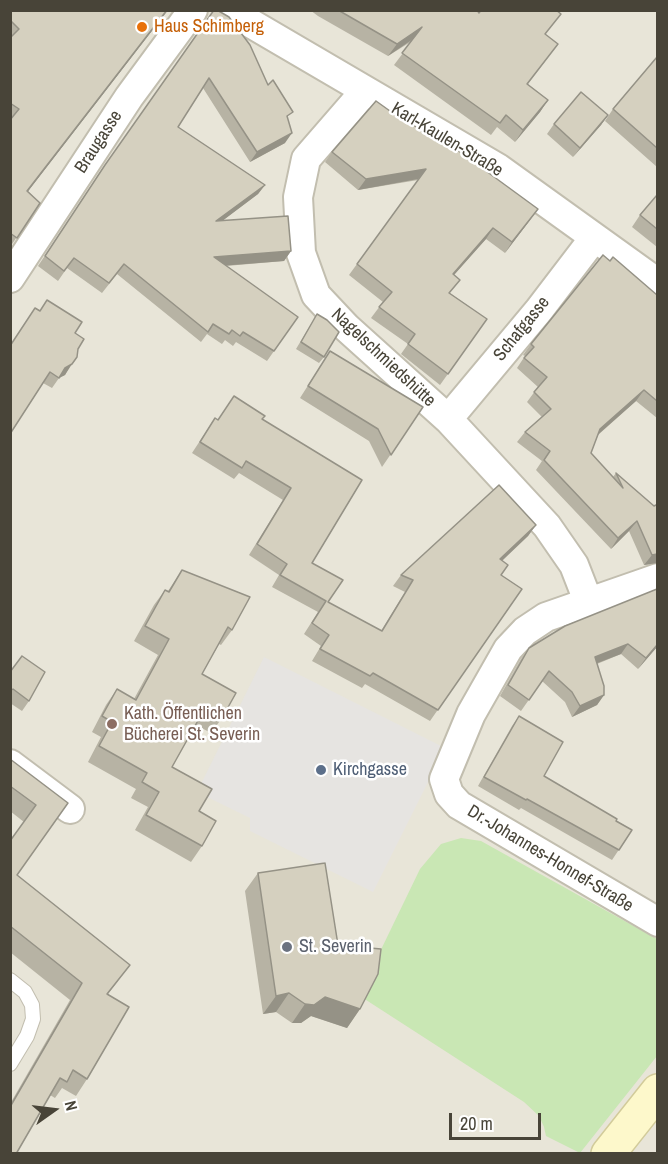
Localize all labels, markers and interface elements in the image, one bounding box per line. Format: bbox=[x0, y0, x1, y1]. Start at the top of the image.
place label: Haus Schimberg bbox=[154, 16, 264, 38]
marker: Haus Schimberg bbox=[135, 20, 149, 34]
street label: Karl-Kaulen-Straße bbox=[387, 98, 507, 182]
street label: Braugasse bbox=[71, 107, 127, 177]
street label: Schafgasse bbox=[489, 292, 555, 366]
street label: Nagelschmiedshütte bbox=[326, 304, 440, 412]
place label: Kath. Öffentlichen Bücherei St. Severin bbox=[124, 703, 260, 746]
marker: Kath. Öffentlichen Bücherei St. Severin bbox=[105, 717, 119, 731]
place label: Kirchgasse bbox=[333, 759, 407, 781]
marker: Kirchgasse bbox=[314, 763, 328, 777]
street label: Dr.-Johannes-Honnef-Straße bbox=[463, 801, 637, 917]
place label: St. Severin bbox=[299, 936, 372, 958]
marker: St. Severin bbox=[280, 940, 294, 954]
north arrow bbox=[24, 1080, 84, 1140]
text: N bbox=[60, 1098, 83, 1113]
scale bar bbox=[452, 1101, 544, 1139]
text: 20 m bbox=[460, 1111, 493, 1136]

